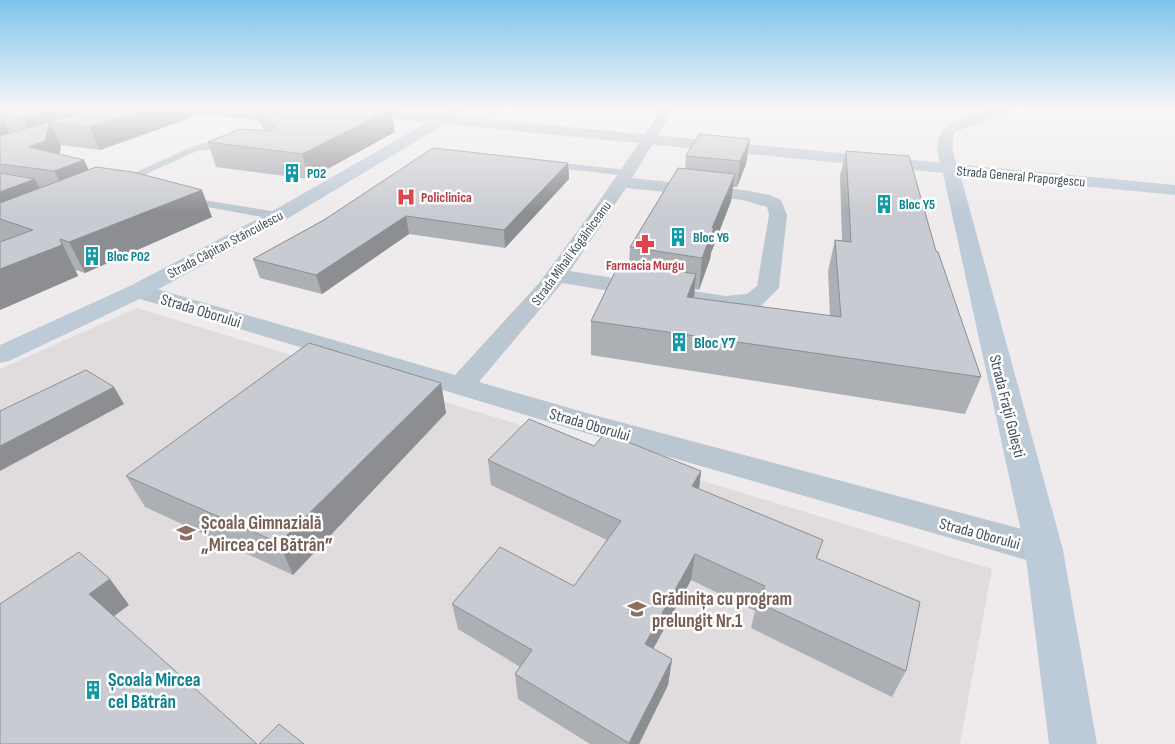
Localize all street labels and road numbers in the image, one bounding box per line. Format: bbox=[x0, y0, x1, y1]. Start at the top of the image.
street label: Strada General Praporgescu bbox=[956, 162, 1086, 191]
street label: Strada Mihail Kogălniceanu bbox=[528, 198, 615, 309]
street label: Strada Căpitan Stănculescu bbox=[164, 207, 286, 282]
street label: Strada Oborului bbox=[158, 290, 243, 333]
street label: Strada Frații Golești bbox=[985, 353, 1028, 460]
street label: Strada Oborului bbox=[547, 405, 632, 446]
street label: Strada Oborului bbox=[937, 515, 1022, 554]

